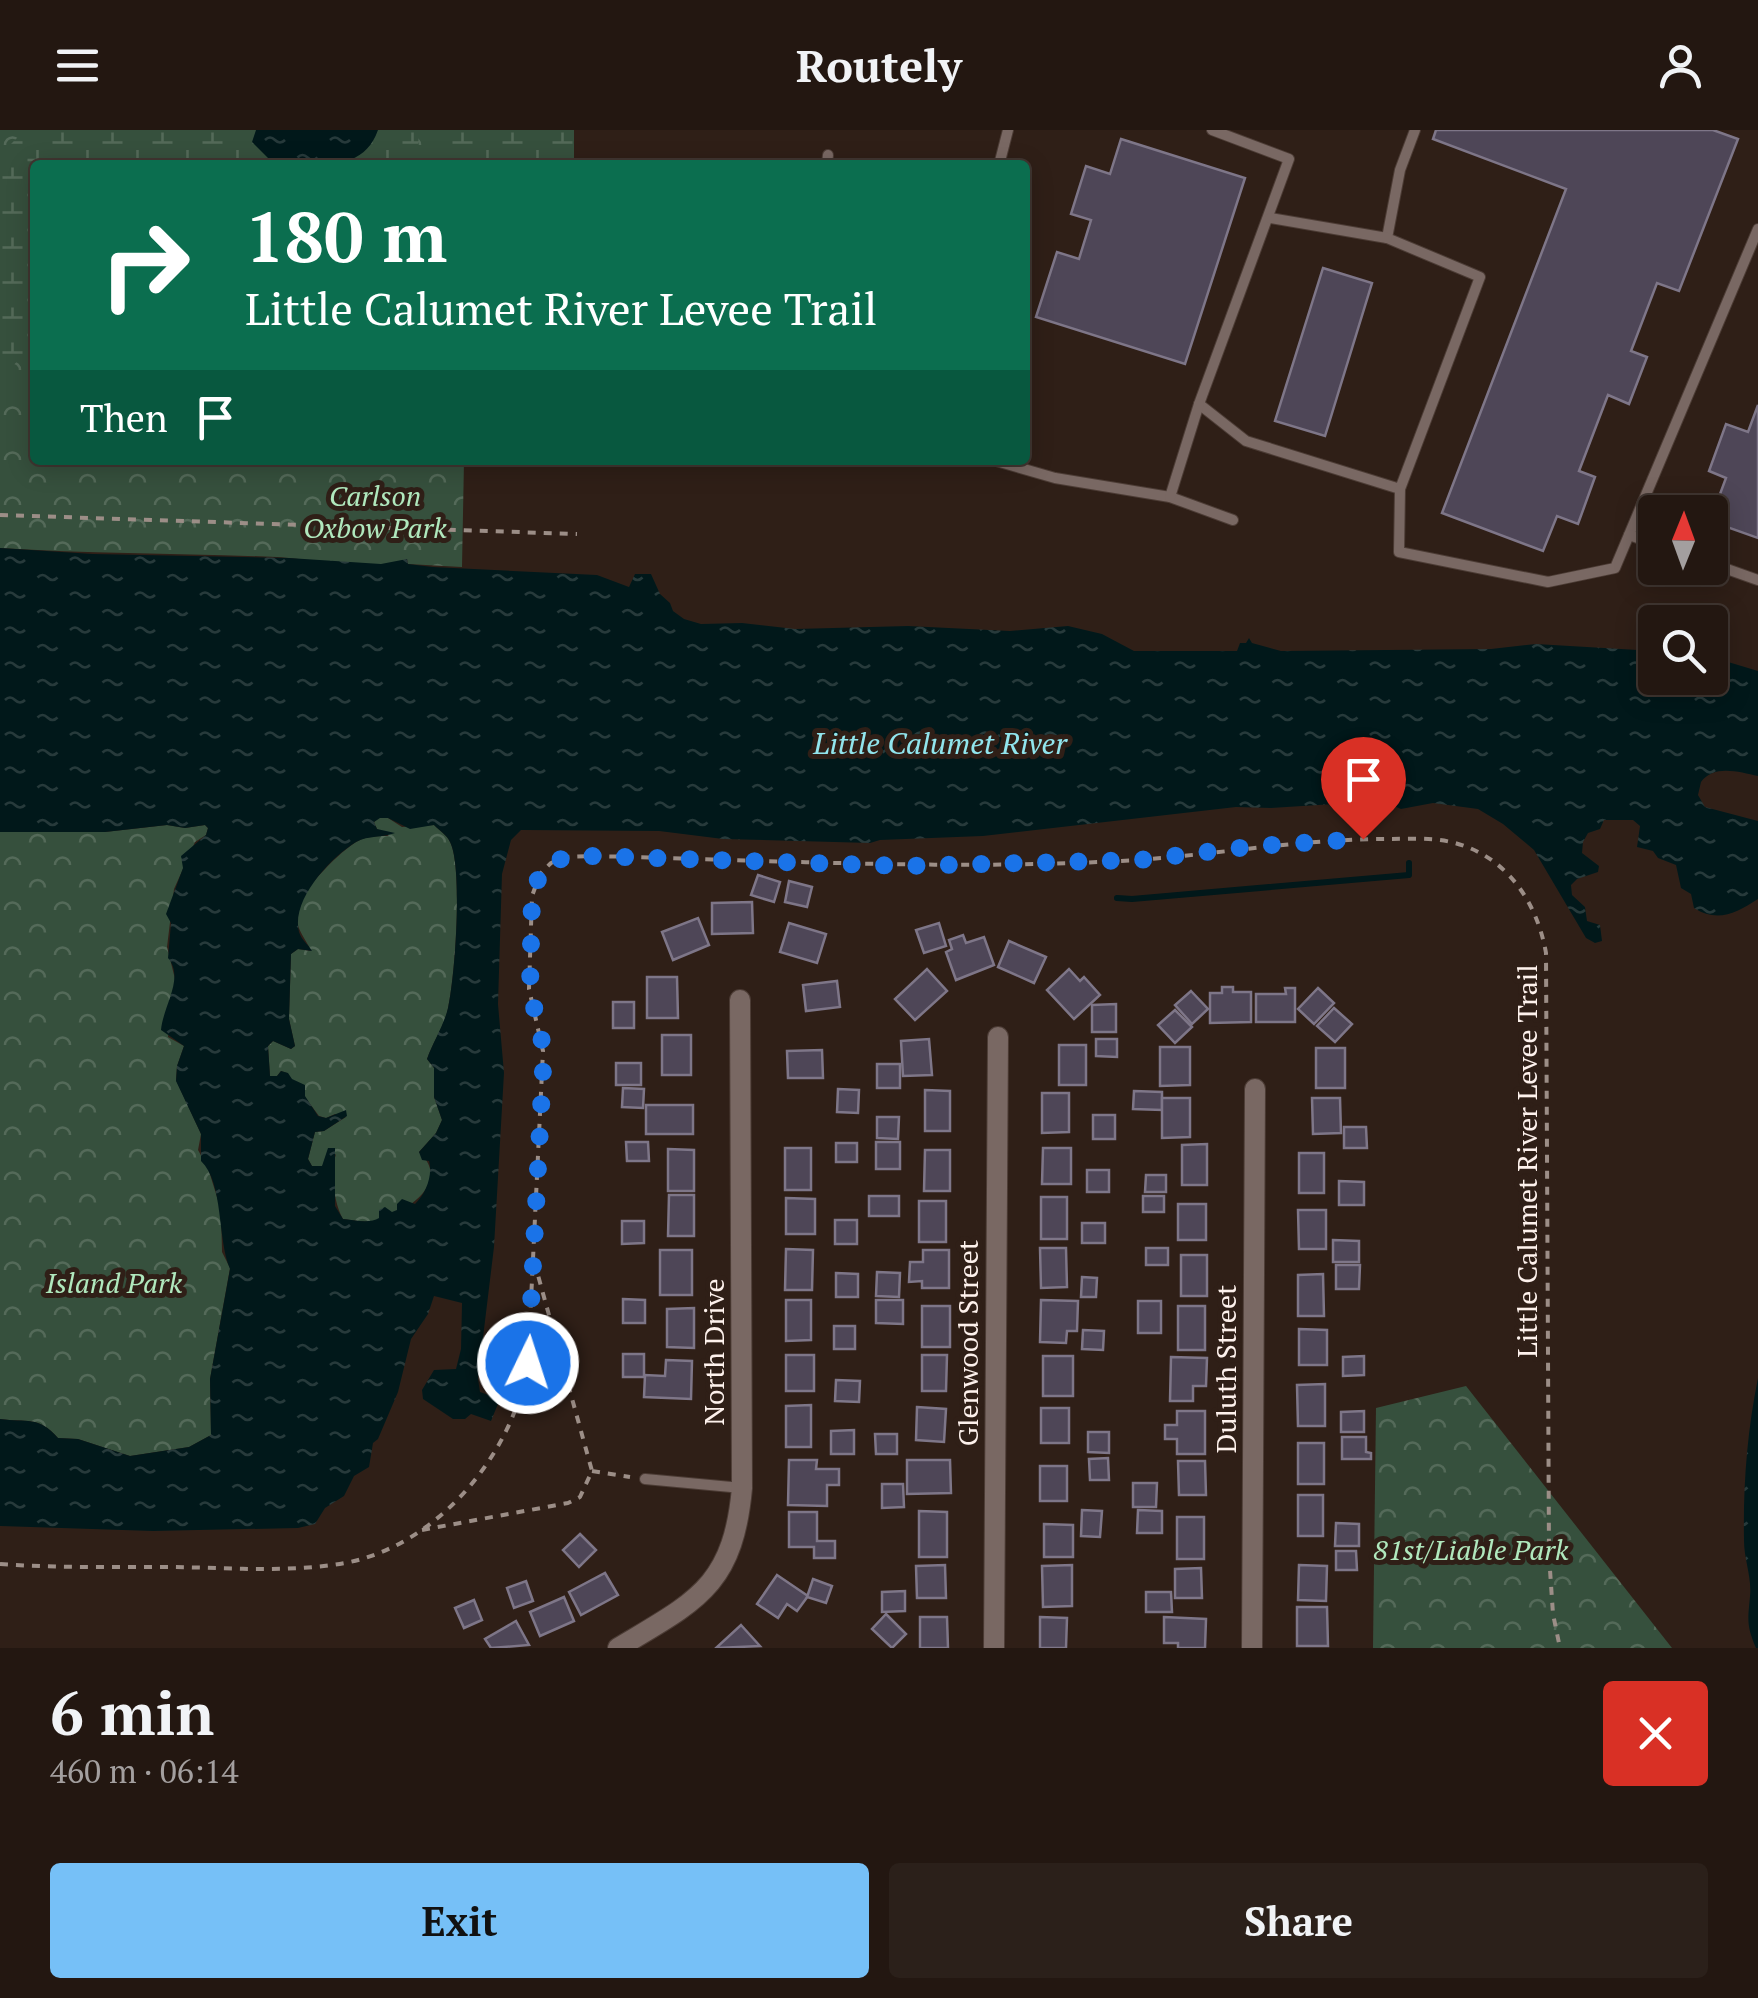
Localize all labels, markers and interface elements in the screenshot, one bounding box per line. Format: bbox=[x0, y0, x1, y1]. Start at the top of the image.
text: Routely bbox=[796, 35, 962, 95]
icon: menu bbox=[50, 38, 105, 93]
icon: person bbox=[1653, 38, 1708, 93]
text: 180 m bbox=[245, 189, 447, 282]
icon: right bbox=[80, 200, 210, 330]
text: Little Calumet River Levee Trail bbox=[245, 278, 877, 338]
icon: arrive bbox=[188, 390, 243, 445]
text: Then bbox=[80, 393, 168, 443]
park label: Carlson Oxbow Park bbox=[303, 477, 447, 546]
north arrow bbox=[1638, 495, 1728, 585]
map controls bbox=[1638, 495, 1728, 695]
button: search bbox=[1638, 605, 1728, 695]
water label: Little Calumet River bbox=[812, 723, 1068, 763]
pin bbox=[1321, 737, 1406, 840]
icon: arrive bbox=[1336, 752, 1391, 807]
street label: Little Calumet River Levee Trail bbox=[1508, 964, 1545, 1358]
street label: Glenwood Street bbox=[949, 1239, 986, 1446]
park label: Island Park bbox=[45, 1264, 183, 1301]
street label: North Drive bbox=[695, 1278, 732, 1426]
street label: Duluth Street bbox=[1207, 1284, 1244, 1453]
position arrow bbox=[476, 1311, 580, 1415]
park label: 81st/Liable Park bbox=[1373, 1531, 1569, 1568]
text: 6 min bbox=[50, 1673, 214, 1752]
button: close bbox=[1603, 1681, 1708, 1786]
text: 460 m · 06:14 bbox=[50, 1750, 238, 1792]
button: Exit bbox=[50, 1863, 869, 1978]
button: Share bbox=[889, 1863, 1708, 1978]

